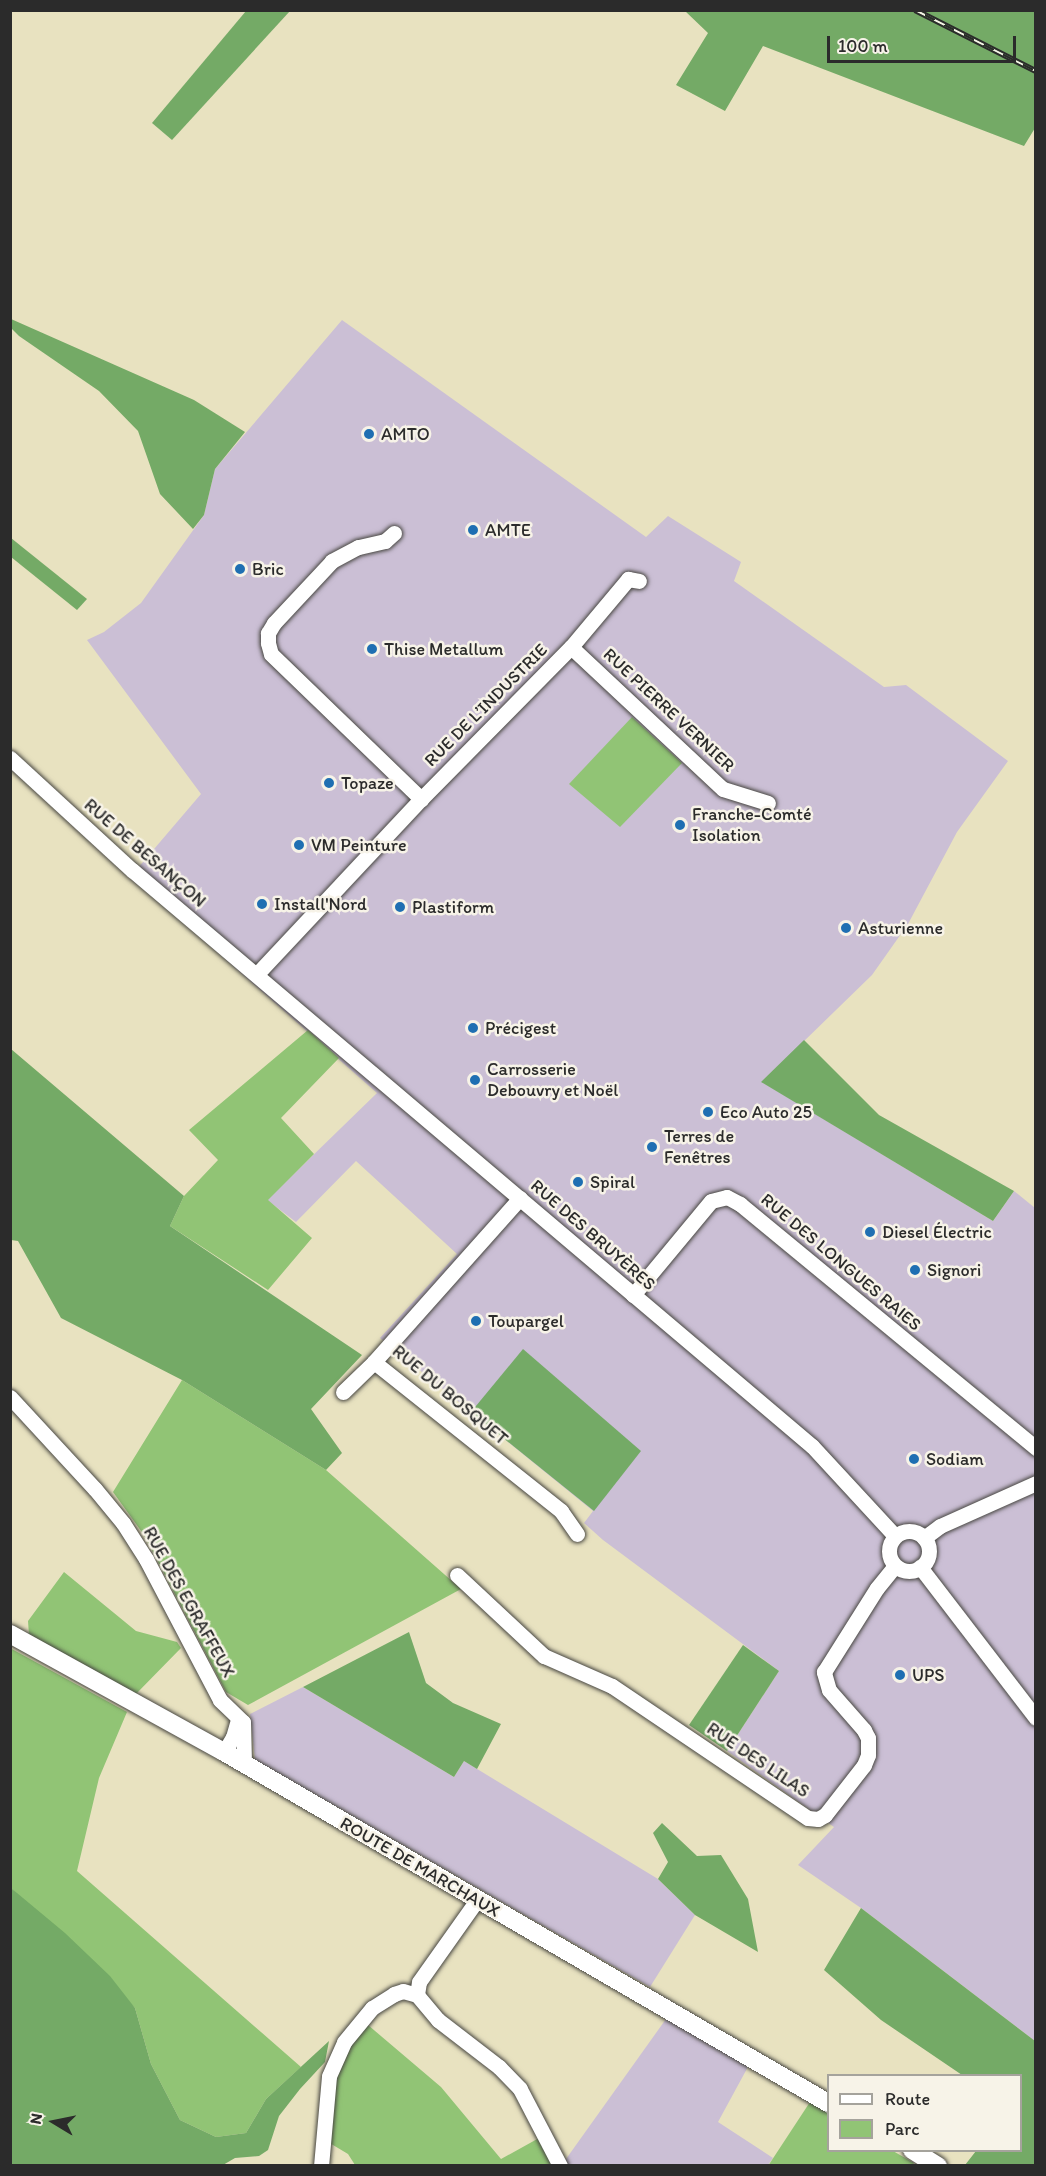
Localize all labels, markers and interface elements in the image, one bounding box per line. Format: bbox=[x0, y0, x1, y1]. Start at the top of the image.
scale bar bbox=[830, 24, 1019, 62]
text: 100 m bbox=[838, 35, 888, 57]
place label: AMTO bbox=[381, 423, 430, 445]
marker: AMTO bbox=[362, 427, 376, 441]
place label: AMTE bbox=[485, 519, 531, 541]
marker: AMTE bbox=[466, 523, 480, 537]
place label: Bric bbox=[252, 558, 284, 580]
marker: Bric bbox=[233, 562, 247, 576]
place label: Thise Metallum bbox=[384, 638, 503, 660]
street label: RUE DE L’INDUSTRIE bbox=[420, 639, 552, 771]
marker: Thise Metallum bbox=[365, 642, 379, 656]
street label: RUE PIERRE VERNIER bbox=[600, 644, 738, 776]
place label: Topaze bbox=[341, 772, 394, 794]
marker: Topaze bbox=[322, 776, 336, 790]
street label: RUE DE BESANÇON bbox=[79, 794, 211, 912]
place label: Franche-Comté Isolation bbox=[692, 804, 812, 846]
marker: Franche-Comté Isolation bbox=[673, 818, 687, 832]
place label: VM Peinture bbox=[311, 834, 406, 856]
marker: VM Peinture bbox=[292, 838, 306, 852]
place label: Install'Nord bbox=[274, 893, 367, 915]
place label: Plastiform bbox=[412, 896, 494, 918]
marker: Install'Nord bbox=[255, 897, 269, 911]
marker: Plastiform bbox=[393, 900, 407, 914]
place label: Asturienne bbox=[858, 917, 943, 939]
marker: Asturienne bbox=[839, 921, 853, 935]
place label: Précigest bbox=[485, 1017, 556, 1039]
marker: Précigest bbox=[466, 1021, 480, 1035]
place label: Carrosserie Debouvry et Noël bbox=[487, 1059, 618, 1102]
marker: Carrosserie Debouvry et Noël bbox=[468, 1073, 482, 1087]
place label: Eco Auto 25 bbox=[720, 1101, 812, 1123]
marker: Eco Auto 25 bbox=[701, 1105, 715, 1119]
place label: Terres de Fenêtres bbox=[664, 1126, 734, 1168]
marker: Terres de Fenêtres bbox=[645, 1140, 659, 1154]
place label: Spiral bbox=[590, 1171, 635, 1193]
street label: RUE DES BRUYÈRES bbox=[526, 1175, 660, 1295]
marker: Spiral bbox=[571, 1175, 585, 1189]
street label: RUE DES LONGUES RAIES bbox=[756, 1189, 926, 1335]
place label: Diesel Électric bbox=[882, 1221, 991, 1243]
marker: Diesel Électric bbox=[863, 1225, 877, 1239]
place label: Signori bbox=[927, 1259, 981, 1281]
marker: Signori bbox=[908, 1263, 922, 1277]
place label: Toupargel bbox=[488, 1310, 564, 1332]
marker: Toupargel bbox=[469, 1314, 483, 1328]
street label: RUE DU BOSQUET bbox=[388, 1340, 512, 1450]
place label: Sodiam bbox=[926, 1448, 984, 1470]
marker: Sodiam bbox=[907, 1452, 921, 1466]
street label: RUE DES EGRAFFEUX bbox=[139, 1523, 239, 1681]
place label: UPS bbox=[912, 1664, 944, 1686]
marker: UPS bbox=[893, 1668, 907, 1682]
street label: RUE DES LILAS bbox=[702, 1718, 814, 1802]
street label: ROUTE DE MARCHAUX bbox=[336, 1812, 504, 1922]
legend bbox=[827, 2074, 1022, 2152]
text: Route bbox=[885, 2088, 930, 2110]
north arrow bbox=[24, 2092, 84, 2152]
text: N bbox=[25, 2112, 46, 2126]
text: Parc bbox=[885, 2118, 919, 2140]

